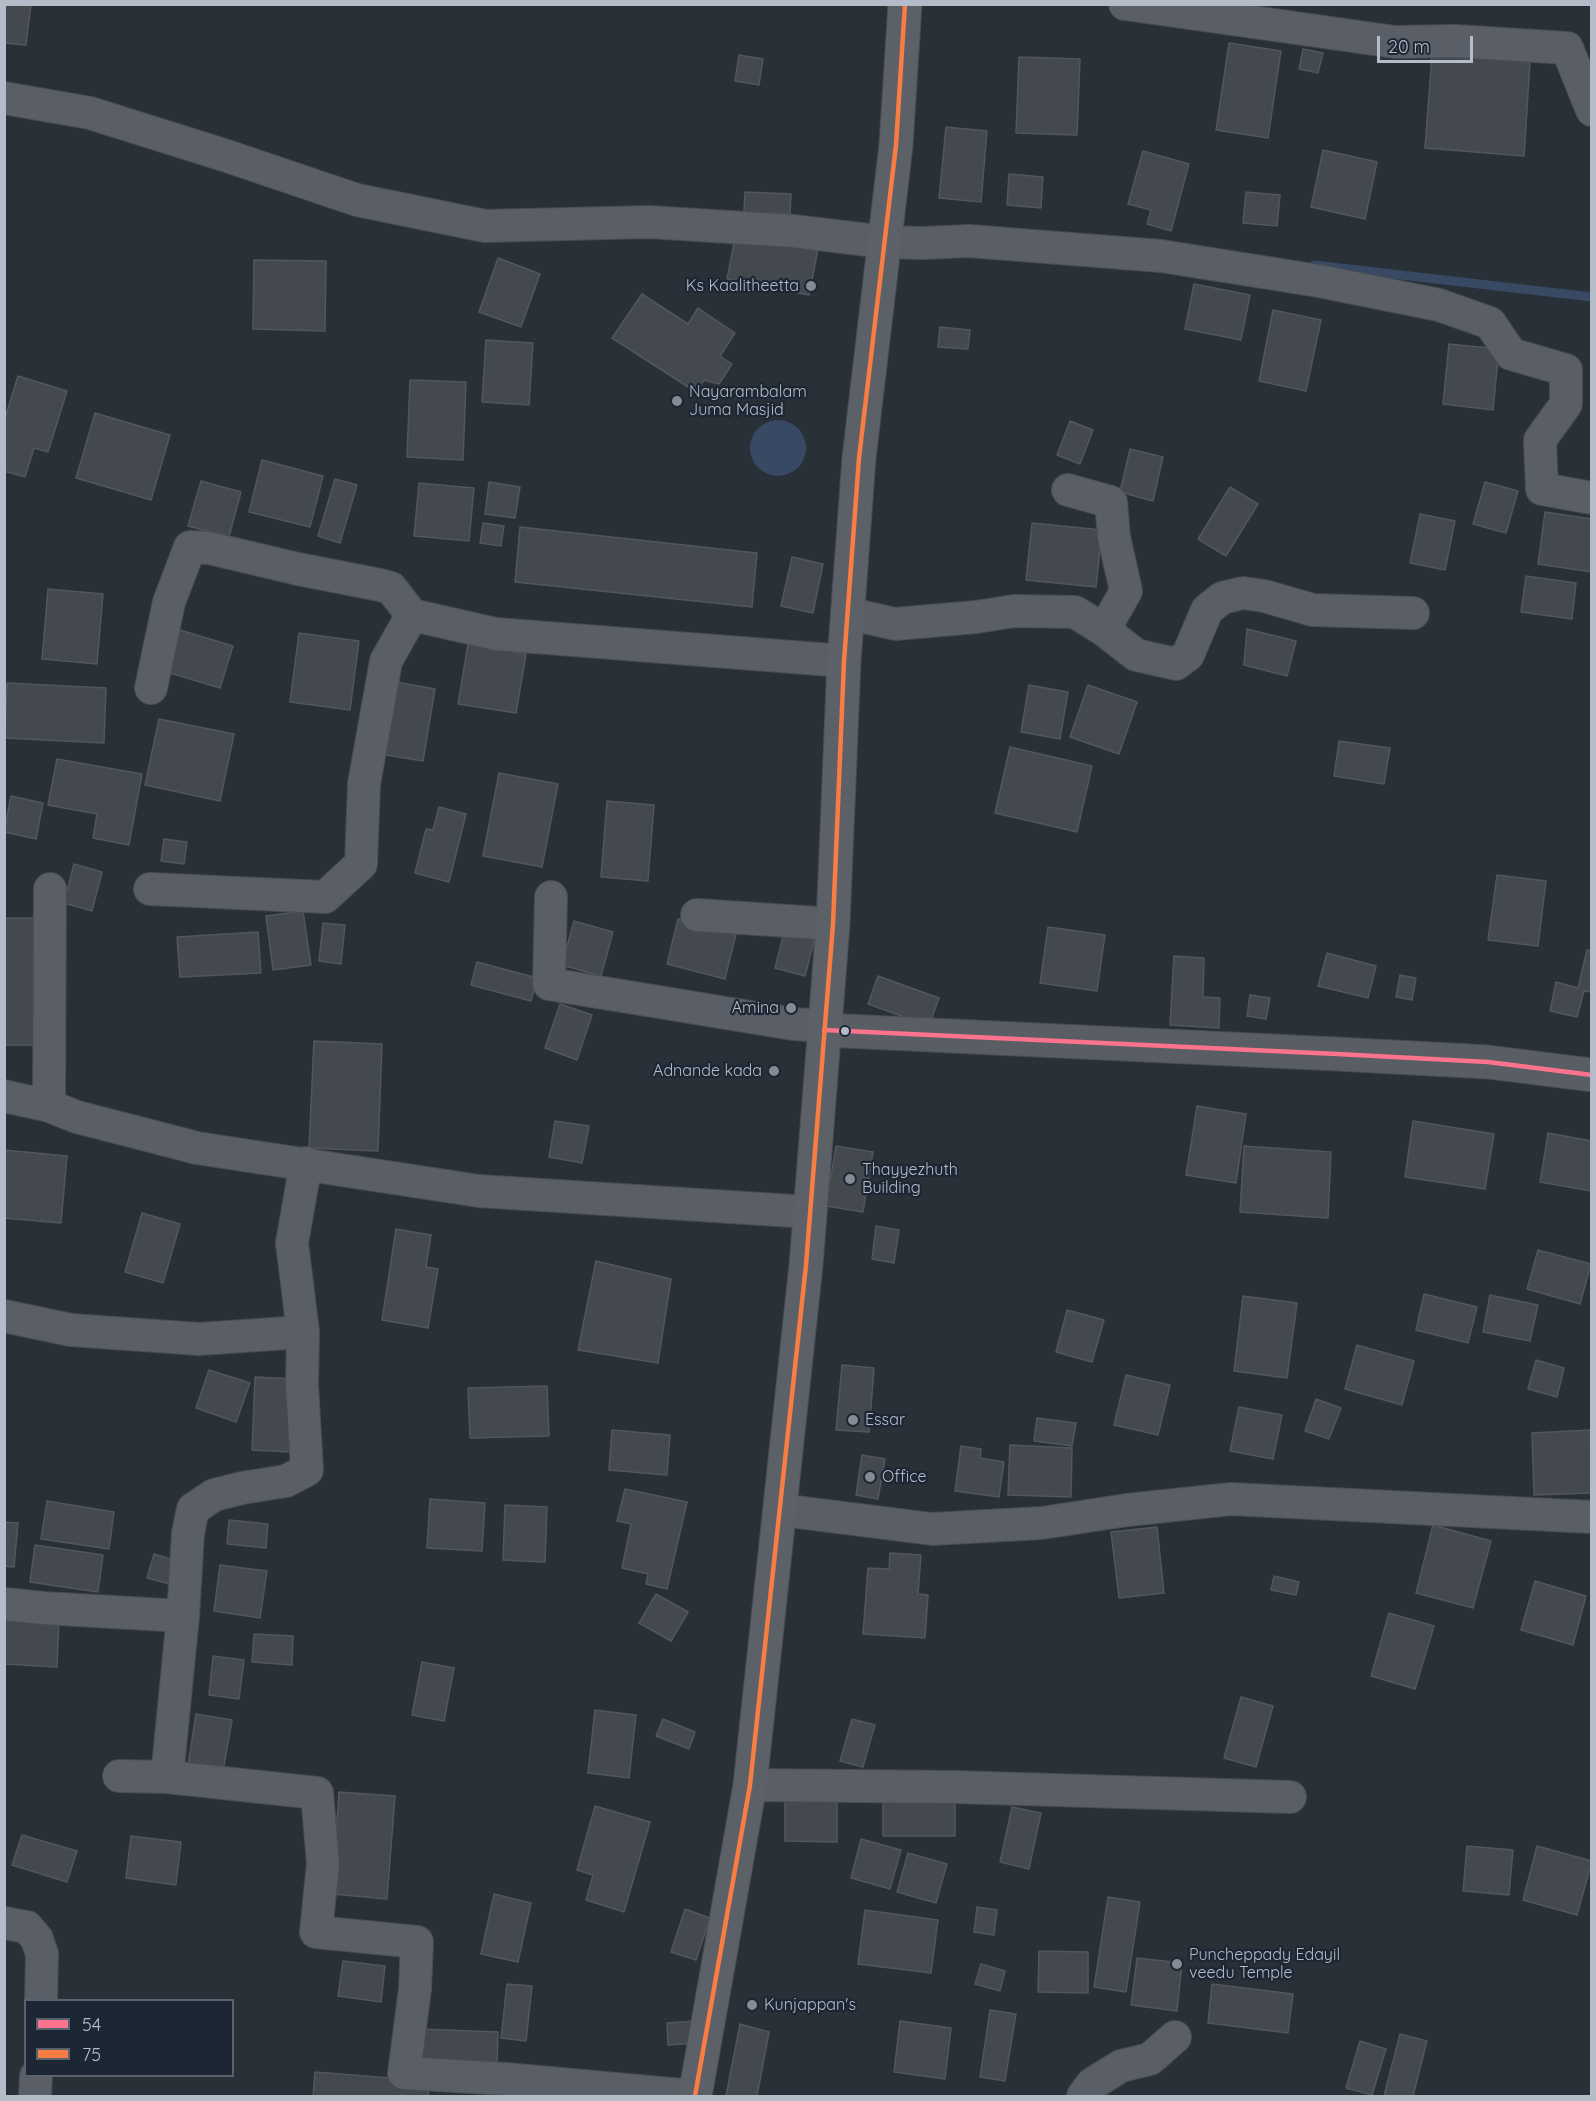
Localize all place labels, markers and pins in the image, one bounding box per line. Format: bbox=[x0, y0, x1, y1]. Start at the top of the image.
place label: Ks Kaalitheetta bbox=[686, 276, 799, 296]
marker: Ks Kaalitheetta bbox=[804, 279, 818, 293]
place label: Nayarambalam Juma Masjid bbox=[689, 382, 807, 420]
marker: Nayarambalam Juma Masjid bbox=[670, 394, 684, 408]
place label: Amina bbox=[732, 998, 779, 1018]
marker: Amina bbox=[784, 1001, 798, 1015]
unlabelled marker bbox=[839, 1025, 851, 1037]
place label: Adnande kada bbox=[653, 1061, 762, 1081]
marker: Adnande kada bbox=[767, 1064, 781, 1078]
place label: Thayyezhuth Building bbox=[862, 1160, 958, 1198]
marker: Thayyezhuth Building bbox=[843, 1172, 857, 1186]
place label: Essar bbox=[865, 1410, 905, 1430]
marker: Essar bbox=[846, 1413, 860, 1427]
place label: Office bbox=[882, 1467, 927, 1487]
marker: Office bbox=[863, 1470, 877, 1484]
place label: Puncheppady Edayil veedu Temple bbox=[1189, 1945, 1340, 1983]
marker: Puncheppady Edayil veedu Temple bbox=[1170, 1957, 1184, 1971]
place label: Kunjappan's bbox=[764, 1995, 856, 2015]
marker: Kunjappan's bbox=[745, 1998, 759, 2012]

